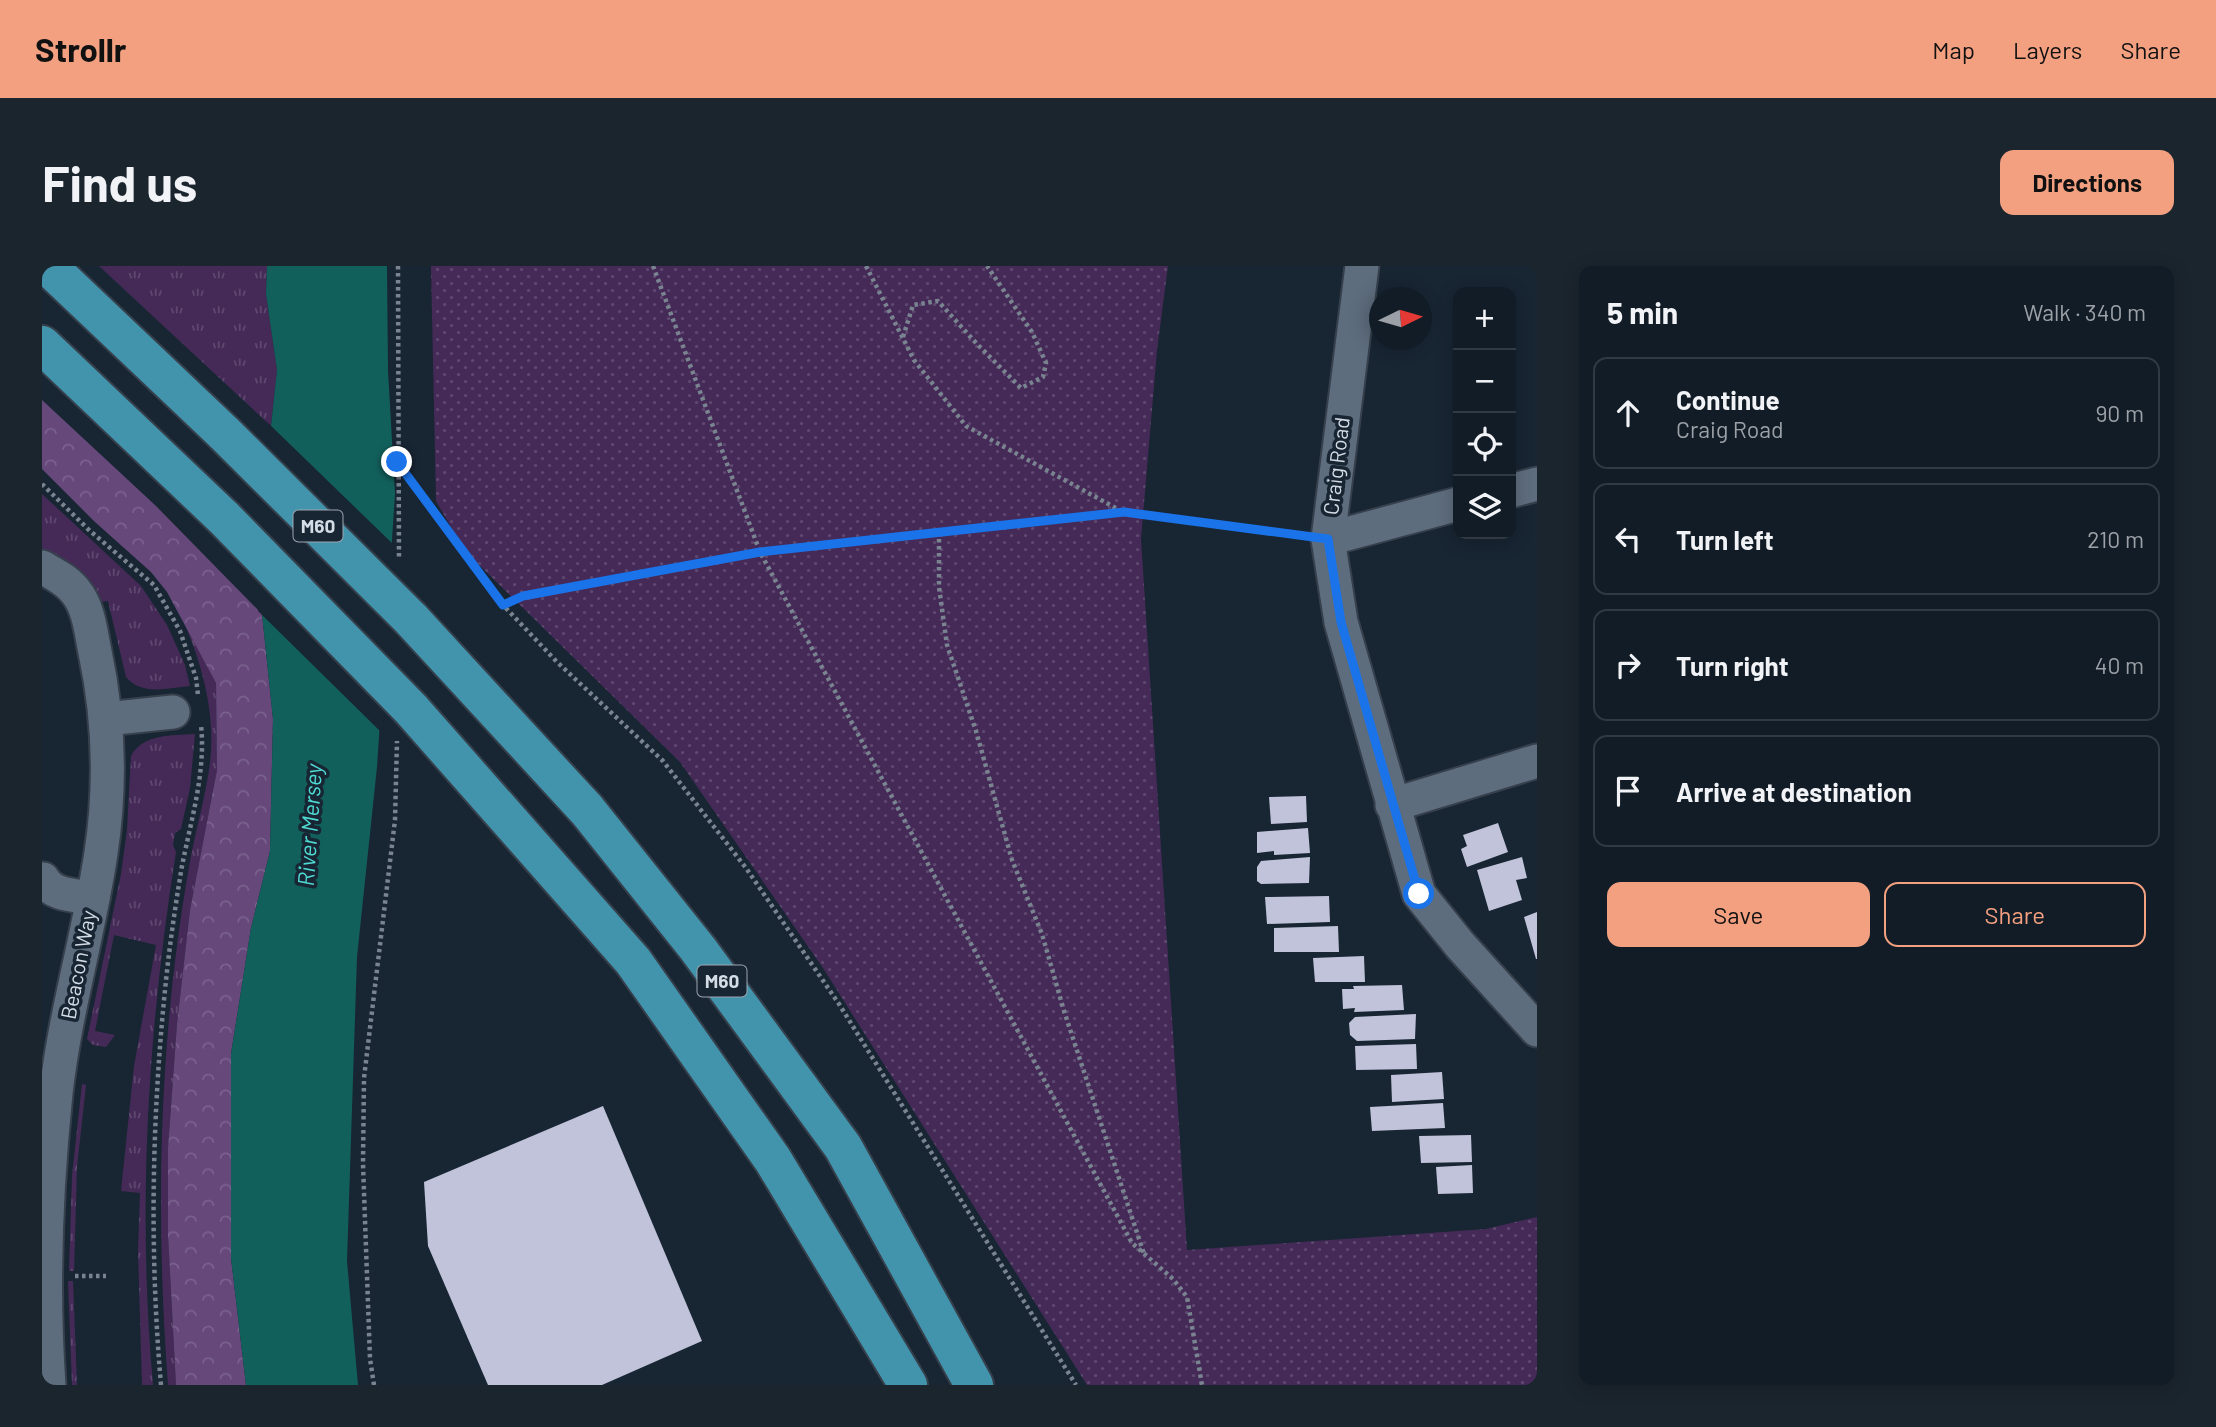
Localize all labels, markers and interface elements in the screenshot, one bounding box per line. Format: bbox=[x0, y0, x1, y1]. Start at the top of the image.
text: Strollr bbox=[35, 29, 127, 69]
text: Map bbox=[1932, 35, 1975, 64]
text: Layers bbox=[2013, 35, 2082, 64]
text: Share bbox=[2120, 35, 2181, 64]
button: Directions bbox=[2000, 150, 2174, 215]
text: Find us bbox=[42, 153, 197, 212]
north arrow bbox=[1369, 287, 1432, 350]
map controls bbox=[1453, 287, 1516, 539]
button: + bbox=[1453, 287, 1516, 350]
text: 5 min bbox=[1607, 294, 1678, 330]
text: Walk · 340 m bbox=[2023, 298, 2146, 326]
button: − bbox=[1453, 350, 1516, 413]
text: Continue bbox=[1676, 384, 1780, 415]
icon: ahead bbox=[1609, 394, 1647, 432]
text: 90 m bbox=[2095, 399, 2144, 427]
button: locate bbox=[1453, 413, 1516, 476]
text: Craig Road bbox=[1676, 415, 1784, 443]
street label: Craig Road bbox=[1317, 416, 1354, 516]
route end bbox=[381, 446, 412, 477]
button: layers bbox=[1453, 476, 1516, 539]
road number: M60 bbox=[294, 510, 342, 542]
icon: left bbox=[1609, 520, 1647, 558]
text: Turn left bbox=[1676, 524, 1774, 555]
text: 210 m bbox=[2087, 525, 2144, 553]
icon: right bbox=[1609, 646, 1647, 684]
text: Turn right bbox=[1676, 650, 1789, 681]
text: 40 m bbox=[2095, 651, 2144, 679]
water label: River Mersey bbox=[291, 762, 327, 887]
icon: arrive bbox=[1609, 772, 1647, 810]
text: Arrive at destination bbox=[1676, 776, 1912, 807]
route start bbox=[1403, 878, 1434, 909]
button: Save bbox=[1607, 882, 1870, 947]
button: Share bbox=[1884, 882, 2146, 947]
street label: Beacon Way bbox=[55, 908, 100, 1021]
road number: M60 bbox=[698, 966, 746, 996]

